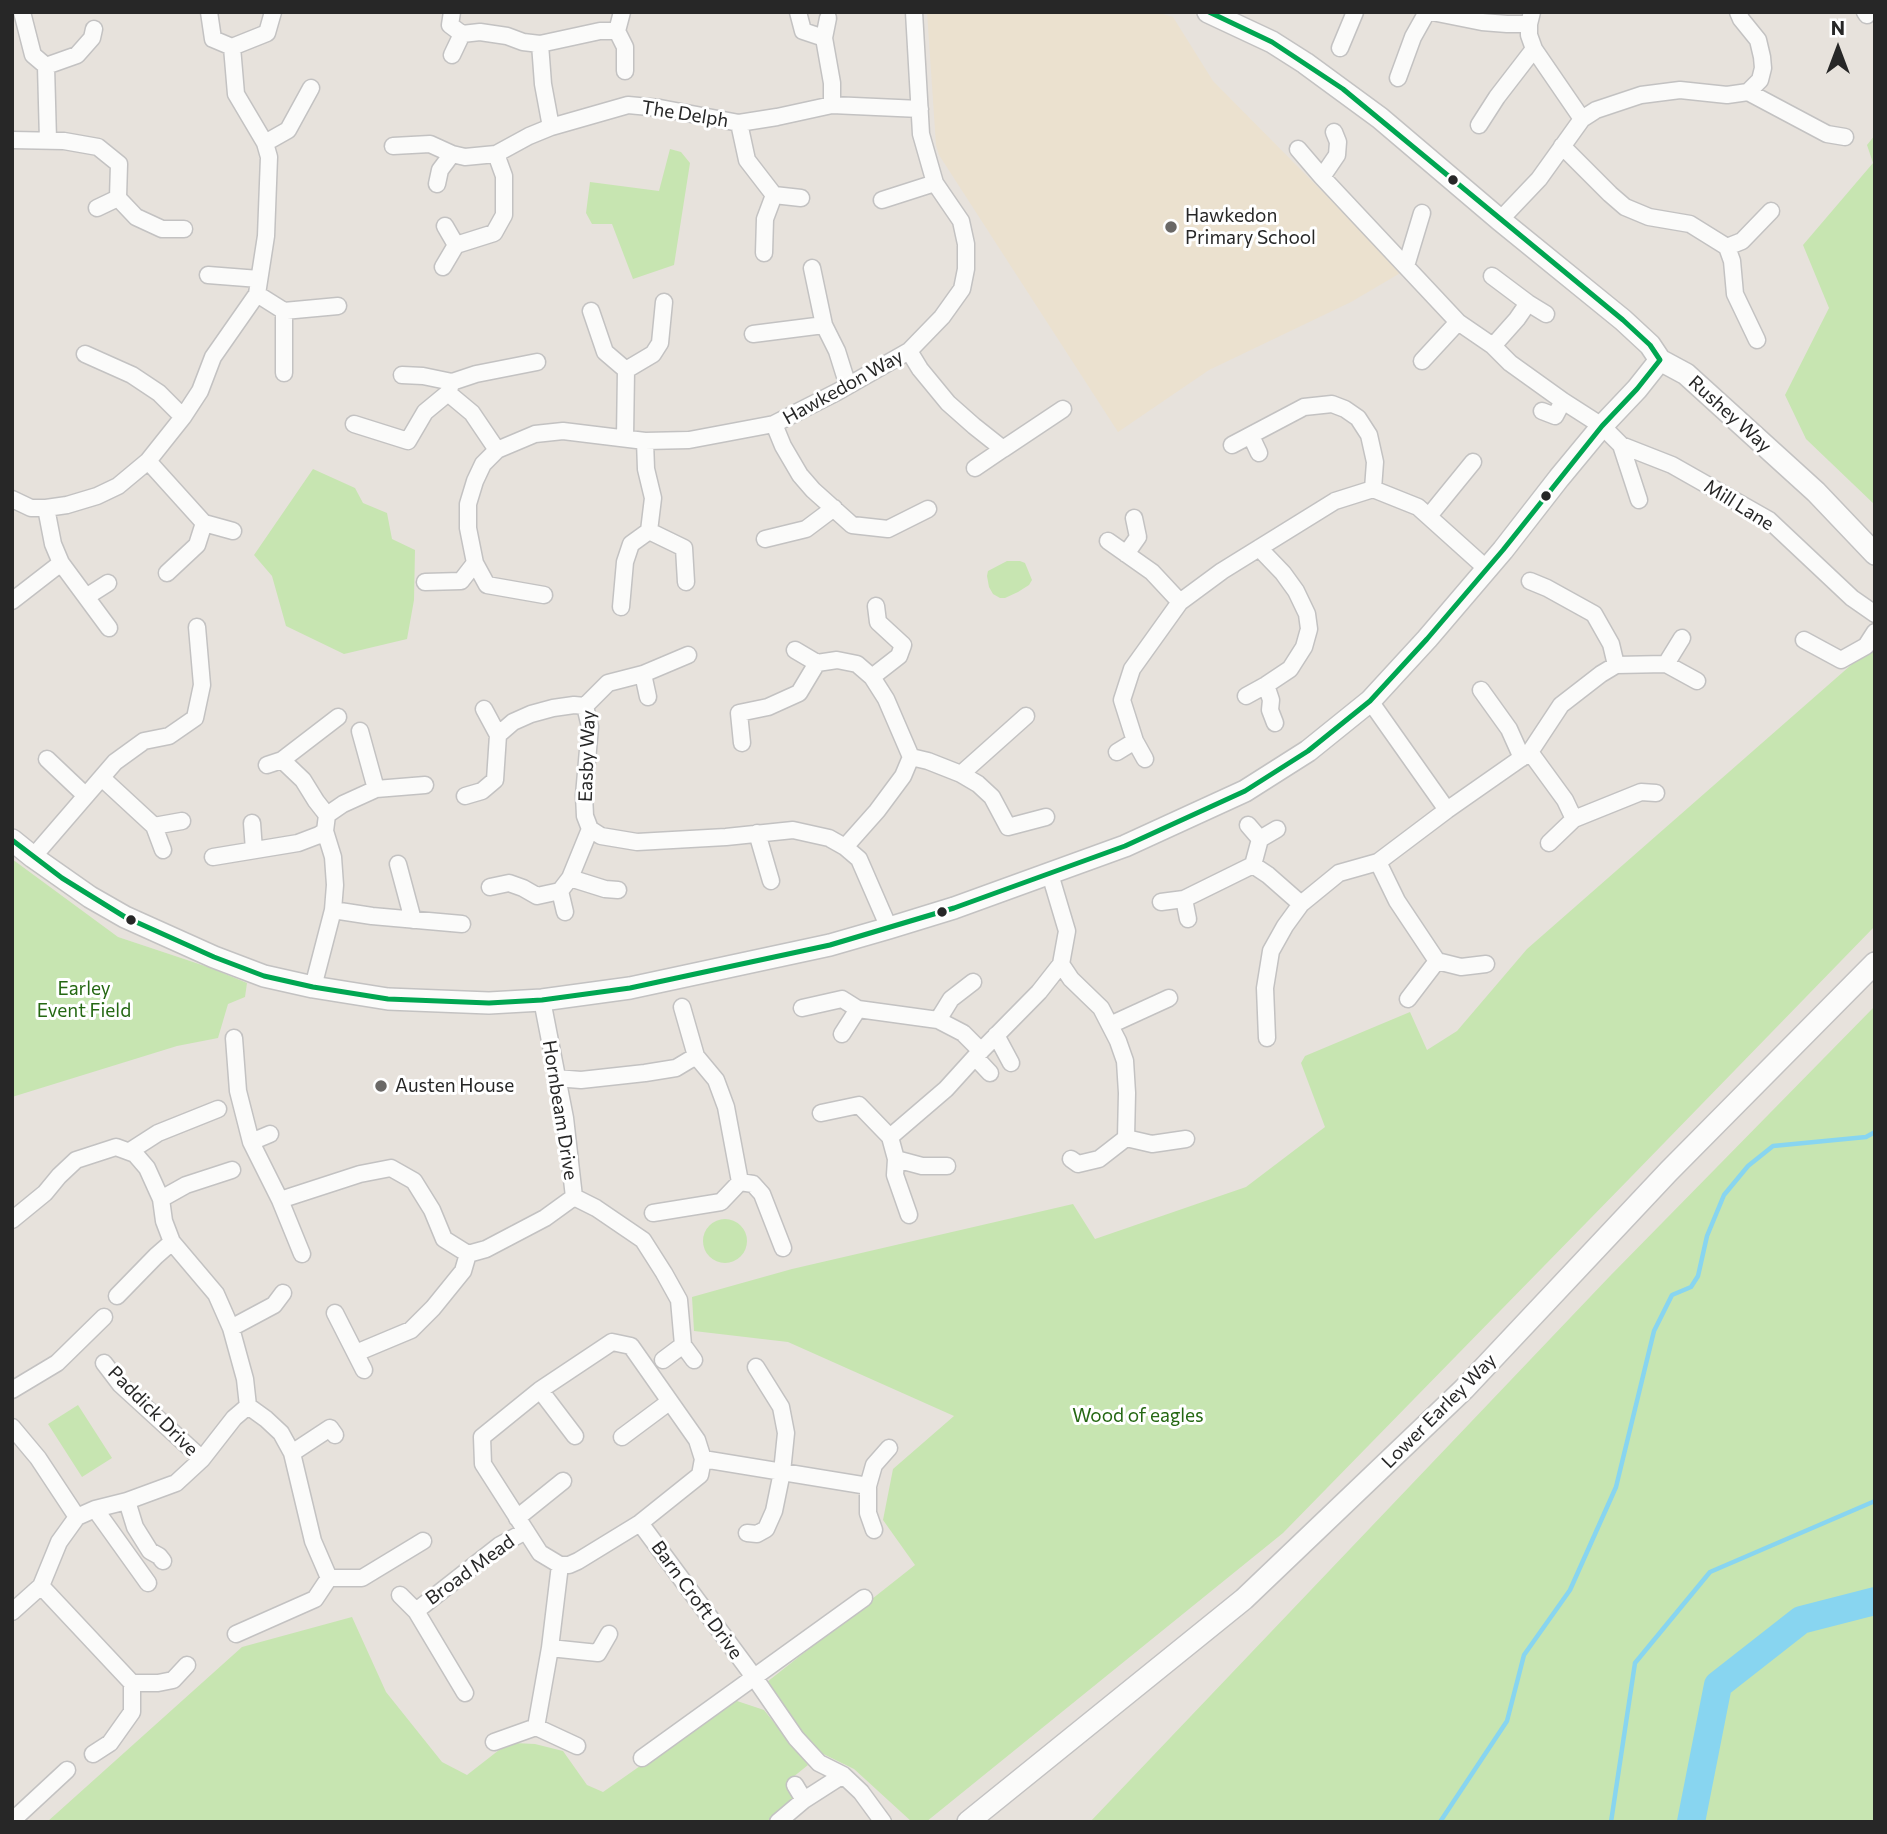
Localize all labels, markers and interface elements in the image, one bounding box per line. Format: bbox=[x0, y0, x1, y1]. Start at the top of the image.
north arrow bbox=[1803, 14, 1873, 84]
text: N bbox=[1831, 16, 1845, 39]
street label: The Delph bbox=[640, 96, 730, 132]
unlabelled marker bbox=[1446, 173, 1460, 187]
place label: Hawkedon Primary School bbox=[1185, 205, 1316, 249]
marker: Hawkedon Primary School bbox=[1163, 219, 1179, 235]
street label: Hawkedon Way bbox=[779, 345, 907, 429]
street label: Rushey Way bbox=[1684, 371, 1776, 457]
street label: Mill Lane bbox=[1700, 475, 1778, 535]
unlabelled marker bbox=[1539, 489, 1553, 503]
street label: Easby Way bbox=[574, 710, 600, 802]
unlabelled marker bbox=[935, 905, 949, 919]
unlabelled marker bbox=[124, 913, 138, 927]
park label: Earley Event Field bbox=[37, 978, 131, 1022]
street label: Hornbeam Drive bbox=[538, 1038, 582, 1182]
place label: Austen House bbox=[395, 1075, 514, 1097]
marker: Austen House bbox=[373, 1078, 389, 1094]
street label: Lower Earley Way bbox=[1377, 1349, 1501, 1473]
street label: Paddick Drive bbox=[103, 1361, 203, 1461]
park label: Wood of eagles bbox=[1072, 1405, 1204, 1427]
street label: Broad Mead bbox=[421, 1530, 519, 1610]
street label: Barn Croft Drive bbox=[646, 1536, 748, 1664]

